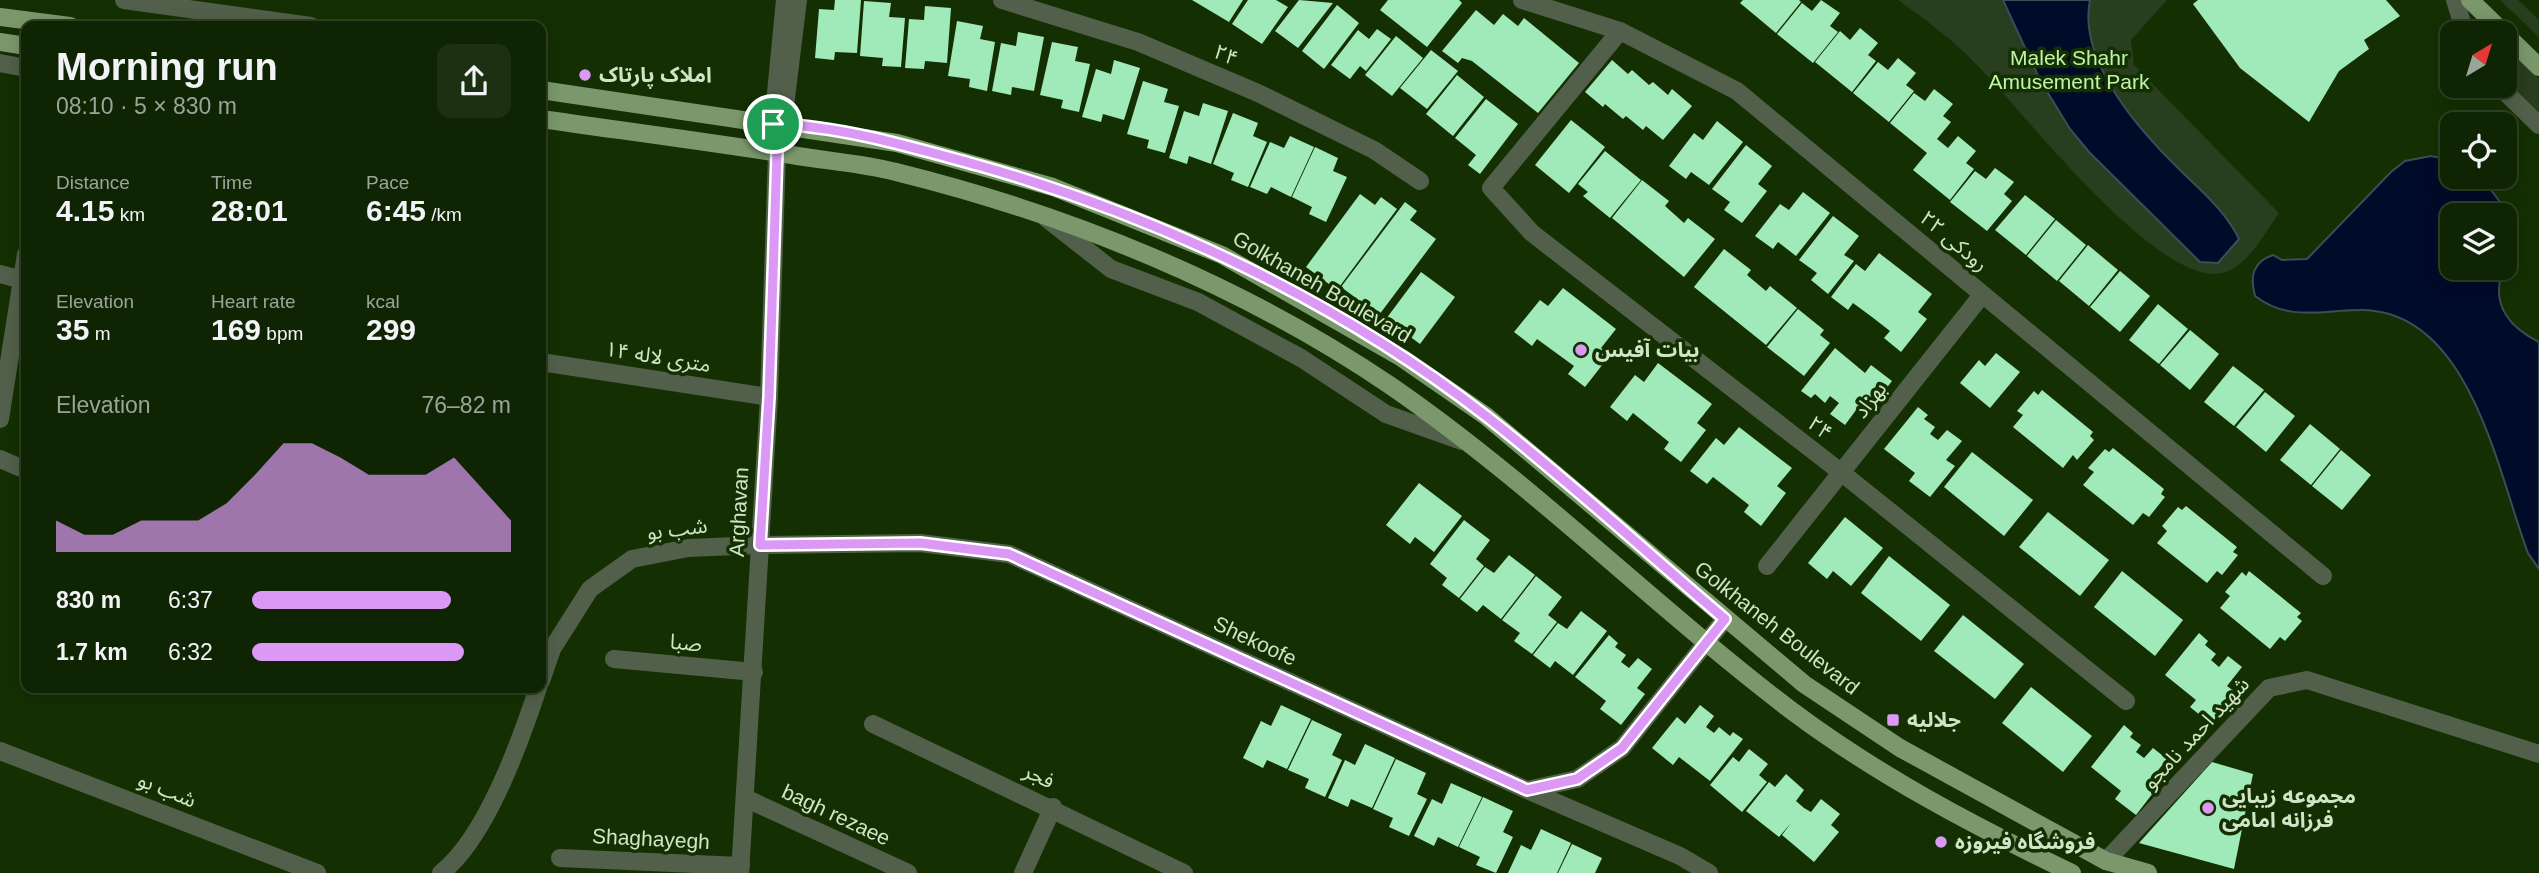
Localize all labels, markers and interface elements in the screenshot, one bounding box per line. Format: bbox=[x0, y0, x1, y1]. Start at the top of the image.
north arrow bbox=[2440, 21, 2516, 98]
map controls bbox=[2440, 21, 2517, 280]
street label: ۲۴ bbox=[1211, 39, 1242, 70]
button: share bbox=[437, 44, 511, 118]
text: Morning run bbox=[56, 46, 278, 88]
park label: Malek Shahr Amusement Park bbox=[1988, 46, 2150, 93]
place label: املاک پارتاک bbox=[599, 63, 712, 89]
marker: املاک پارتاک bbox=[577, 67, 593, 83]
text: 08:10 · 5 × 830 m bbox=[56, 93, 237, 119]
pin bbox=[743, 94, 803, 154]
icon: arrive bbox=[754, 105, 792, 143]
button: locate bbox=[2440, 112, 2517, 189]
text: Distance bbox=[56, 172, 130, 193]
text: Time bbox=[211, 172, 253, 193]
text: Pace bbox=[366, 172, 409, 193]
text: 4.15 bbox=[56, 194, 114, 227]
text: 28:01 bbox=[211, 194, 288, 227]
text: 6:45 bbox=[366, 194, 426, 227]
button: layers bbox=[2440, 203, 2517, 280]
text: km bbox=[114, 204, 145, 225]
text: /km bbox=[426, 204, 462, 225]
street label: رودکی ۲۲ bbox=[1915, 206, 1993, 276]
street label: Golkhaneh Boulevard bbox=[1229, 226, 1415, 347]
text: Elevation bbox=[56, 291, 134, 312]
text: Heart rate bbox=[211, 291, 295, 312]
text: kcal bbox=[366, 291, 400, 312]
text: 35 bbox=[56, 313, 89, 346]
text: 169 bbox=[211, 313, 261, 346]
text: 299 bbox=[366, 313, 416, 346]
text: m bbox=[89, 323, 110, 344]
text: bpm bbox=[261, 323, 303, 344]
street label: ۱۴ متری لاله bbox=[603, 337, 713, 377]
place label: بیات آفیس bbox=[1595, 338, 1699, 362]
marker: بیات آفیس bbox=[1573, 342, 1589, 358]
street label: بهزاد bbox=[1849, 377, 1891, 423]
text: Elevation bbox=[56, 392, 151, 418]
text: 76–82 m bbox=[421, 392, 511, 418]
street label: ۲۴ bbox=[1804, 411, 1837, 444]
street label: Arghavan bbox=[725, 466, 752, 557]
street label: شب بو bbox=[645, 513, 709, 545]
street label: Golkhaneh Boulevard bbox=[1691, 556, 1864, 699]
text: 830 m bbox=[56, 587, 121, 613]
text: 6:37 bbox=[168, 587, 213, 613]
street label: Shekoofe bbox=[1210, 611, 1300, 670]
street label: صبا bbox=[669, 630, 703, 655]
text: 1.7 km bbox=[56, 639, 128, 665]
text: 6:32 bbox=[168, 639, 213, 665]
street label: شهید احمد نامجو bbox=[2138, 672, 2254, 794]
place label: جلالیه bbox=[1907, 708, 1961, 732]
marker: جلالیه bbox=[1885, 712, 1901, 728]
street label: فجر bbox=[1019, 758, 1058, 793]
street label: شب بو bbox=[134, 767, 200, 813]
street label: bagh rezaee bbox=[778, 779, 894, 850]
place label: مجموعه زیبایی فرزانه امامی bbox=[2222, 784, 2356, 832]
marker: مجموعه زیبایی فرزانه امامی bbox=[2200, 800, 2216, 816]
street label: Shaghayegh bbox=[592, 824, 711, 853]
place label: فروشگاه فیروزه bbox=[1955, 830, 2095, 854]
marker: فروشگاه فیروزه bbox=[1933, 834, 1949, 850]

